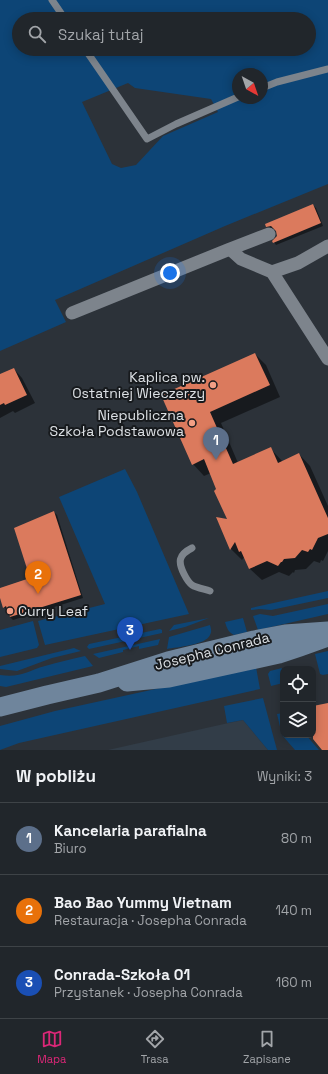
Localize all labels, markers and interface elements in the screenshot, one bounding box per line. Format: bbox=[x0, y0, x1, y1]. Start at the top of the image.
search box bbox=[12, 12, 316, 56]
icon: search bbox=[26, 23, 48, 45]
text: Szukaj tutaj bbox=[58, 25, 144, 44]
north arrow bbox=[232, 68, 268, 104]
your location bbox=[160, 263, 180, 283]
place label: Kaplica pw. Ostatniej Wieczerzy bbox=[72, 368, 205, 402]
marker: Kaplica pw. Ostatniej Wieczerzy bbox=[208, 380, 218, 390]
place label: Niepubliczna Szkoła Podstawowa bbox=[49, 406, 184, 440]
marker: Niepubliczna Szkoła Podstawowa bbox=[187, 418, 197, 428]
pin: 1 bbox=[203, 427, 229, 460]
pin: 2 bbox=[25, 561, 51, 594]
place label: Curry Leaf bbox=[18, 602, 88, 620]
marker: Curry Leaf bbox=[5, 606, 15, 616]
pin: 3 bbox=[117, 617, 143, 650]
street label: Josepha Conrada bbox=[153, 628, 271, 674]
map controls bbox=[280, 666, 316, 738]
button: locate bbox=[280, 666, 316, 702]
button: layers bbox=[280, 702, 316, 738]
text: W pobliżu bbox=[16, 765, 96, 787]
text: Wyniki: 3 bbox=[257, 768, 312, 785]
text: Kancelaria parafialna bbox=[54, 821, 207, 840]
text: 1 bbox=[26, 830, 32, 847]
text: 80 m bbox=[281, 830, 312, 847]
text: Biuro bbox=[54, 840, 86, 857]
text: Bao Bao Yummy Vietnam bbox=[54, 893, 232, 912]
text: 2 bbox=[25, 902, 33, 919]
text: 140 m bbox=[276, 902, 312, 919]
text: Restauracja · Josepha Conrada bbox=[54, 912, 247, 929]
text: Conrada-Szkoła 01 bbox=[54, 965, 190, 984]
text: 3 bbox=[25, 974, 33, 991]
text: 160 m bbox=[276, 974, 312, 991]
text: Przystanek · Josepha Conrada bbox=[54, 984, 243, 1001]
tab: Mapa bbox=[37, 1028, 66, 1066]
tab: Trasa bbox=[141, 1028, 169, 1066]
tab: Zapisane bbox=[243, 1028, 291, 1066]

